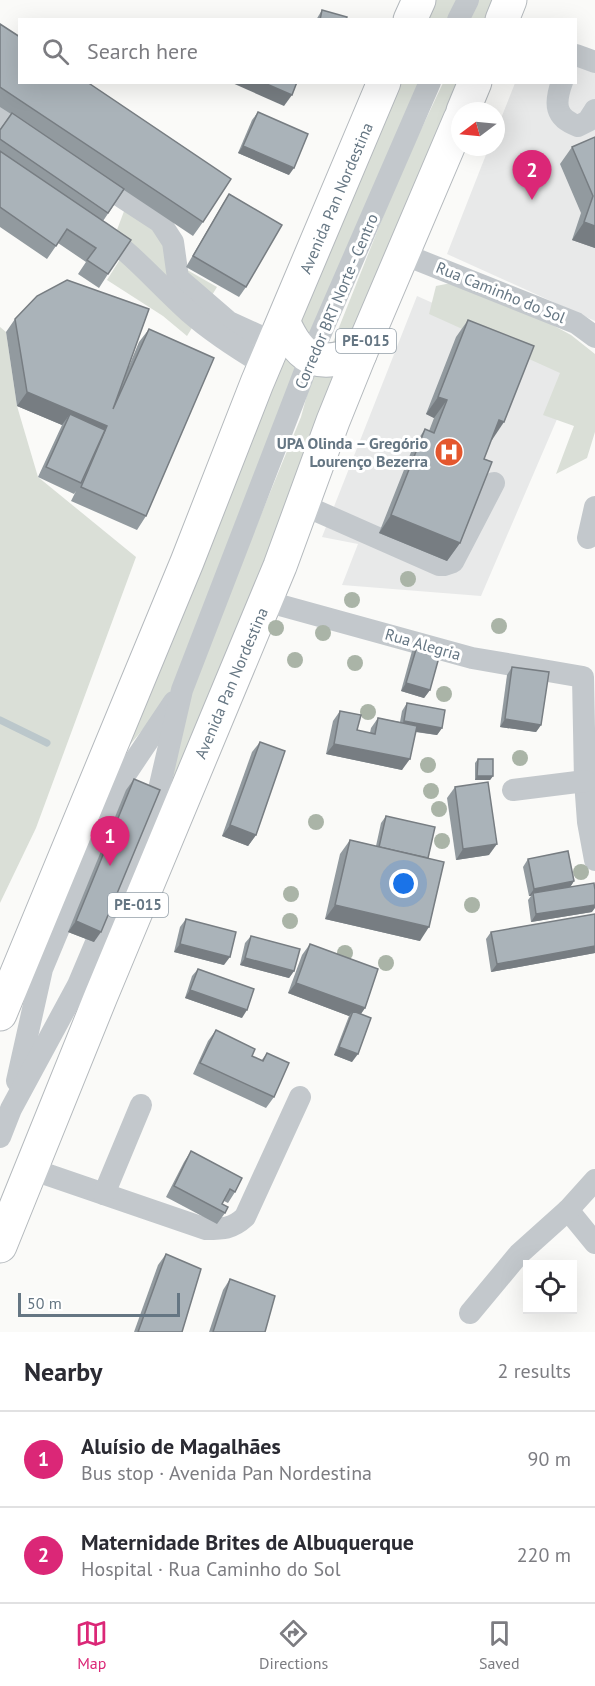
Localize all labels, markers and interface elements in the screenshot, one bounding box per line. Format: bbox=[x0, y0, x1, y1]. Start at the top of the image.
search box bbox=[18, 18, 577, 84]
icon: search bbox=[39, 35, 72, 68]
text: Search here bbox=[87, 37, 198, 65]
north arrow bbox=[451, 102, 505, 156]
street label: Avenida Pan Nordestina bbox=[295, 119, 377, 277]
pin: 2 bbox=[512, 150, 552, 200]
street label: Corredor BRT Norte - Centro bbox=[290, 210, 382, 392]
street label: Rua Caminho do Sol bbox=[433, 257, 569, 327]
road number: PE-015 bbox=[336, 329, 396, 353]
place label: UPA Olinda – Gregório Lourenço Bezerra bbox=[277, 433, 428, 471]
hospital icon: UPA Olinda – Gregório Lourenço Bezerra bbox=[433, 436, 465, 468]
street label: Avenida Pan Nordestina bbox=[190, 604, 272, 762]
street label: Rua Alegria bbox=[383, 624, 463, 664]
pin: 1 bbox=[90, 816, 130, 866]
your location bbox=[389, 869, 418, 898]
road number: PE-015 bbox=[108, 893, 168, 917]
map controls bbox=[523, 1260, 577, 1314]
button: locate bbox=[523, 1260, 577, 1314]
scale bar bbox=[18, 1290, 180, 1318]
text: 50 m bbox=[27, 1293, 62, 1313]
text: Nearby bbox=[24, 1355, 102, 1388]
text: 2 results bbox=[498, 1358, 571, 1384]
text: Aluísio de Magalhães bbox=[81, 1432, 281, 1460]
text: 1 bbox=[38, 1446, 49, 1472]
text: 90 m bbox=[528, 1446, 571, 1472]
text: Bus stop · Avenida Pan Nordestina bbox=[81, 1460, 372, 1486]
text: Maternidade Brites de Albuquerque bbox=[81, 1528, 414, 1556]
text: 2 bbox=[38, 1542, 49, 1568]
text: 220 m bbox=[517, 1542, 571, 1568]
text: Hospital · Rua Caminho do Sol bbox=[81, 1556, 341, 1582]
tab: Map bbox=[75, 1617, 108, 1673]
tab: Directions bbox=[259, 1617, 328, 1673]
tab: Saved bbox=[479, 1617, 520, 1673]

